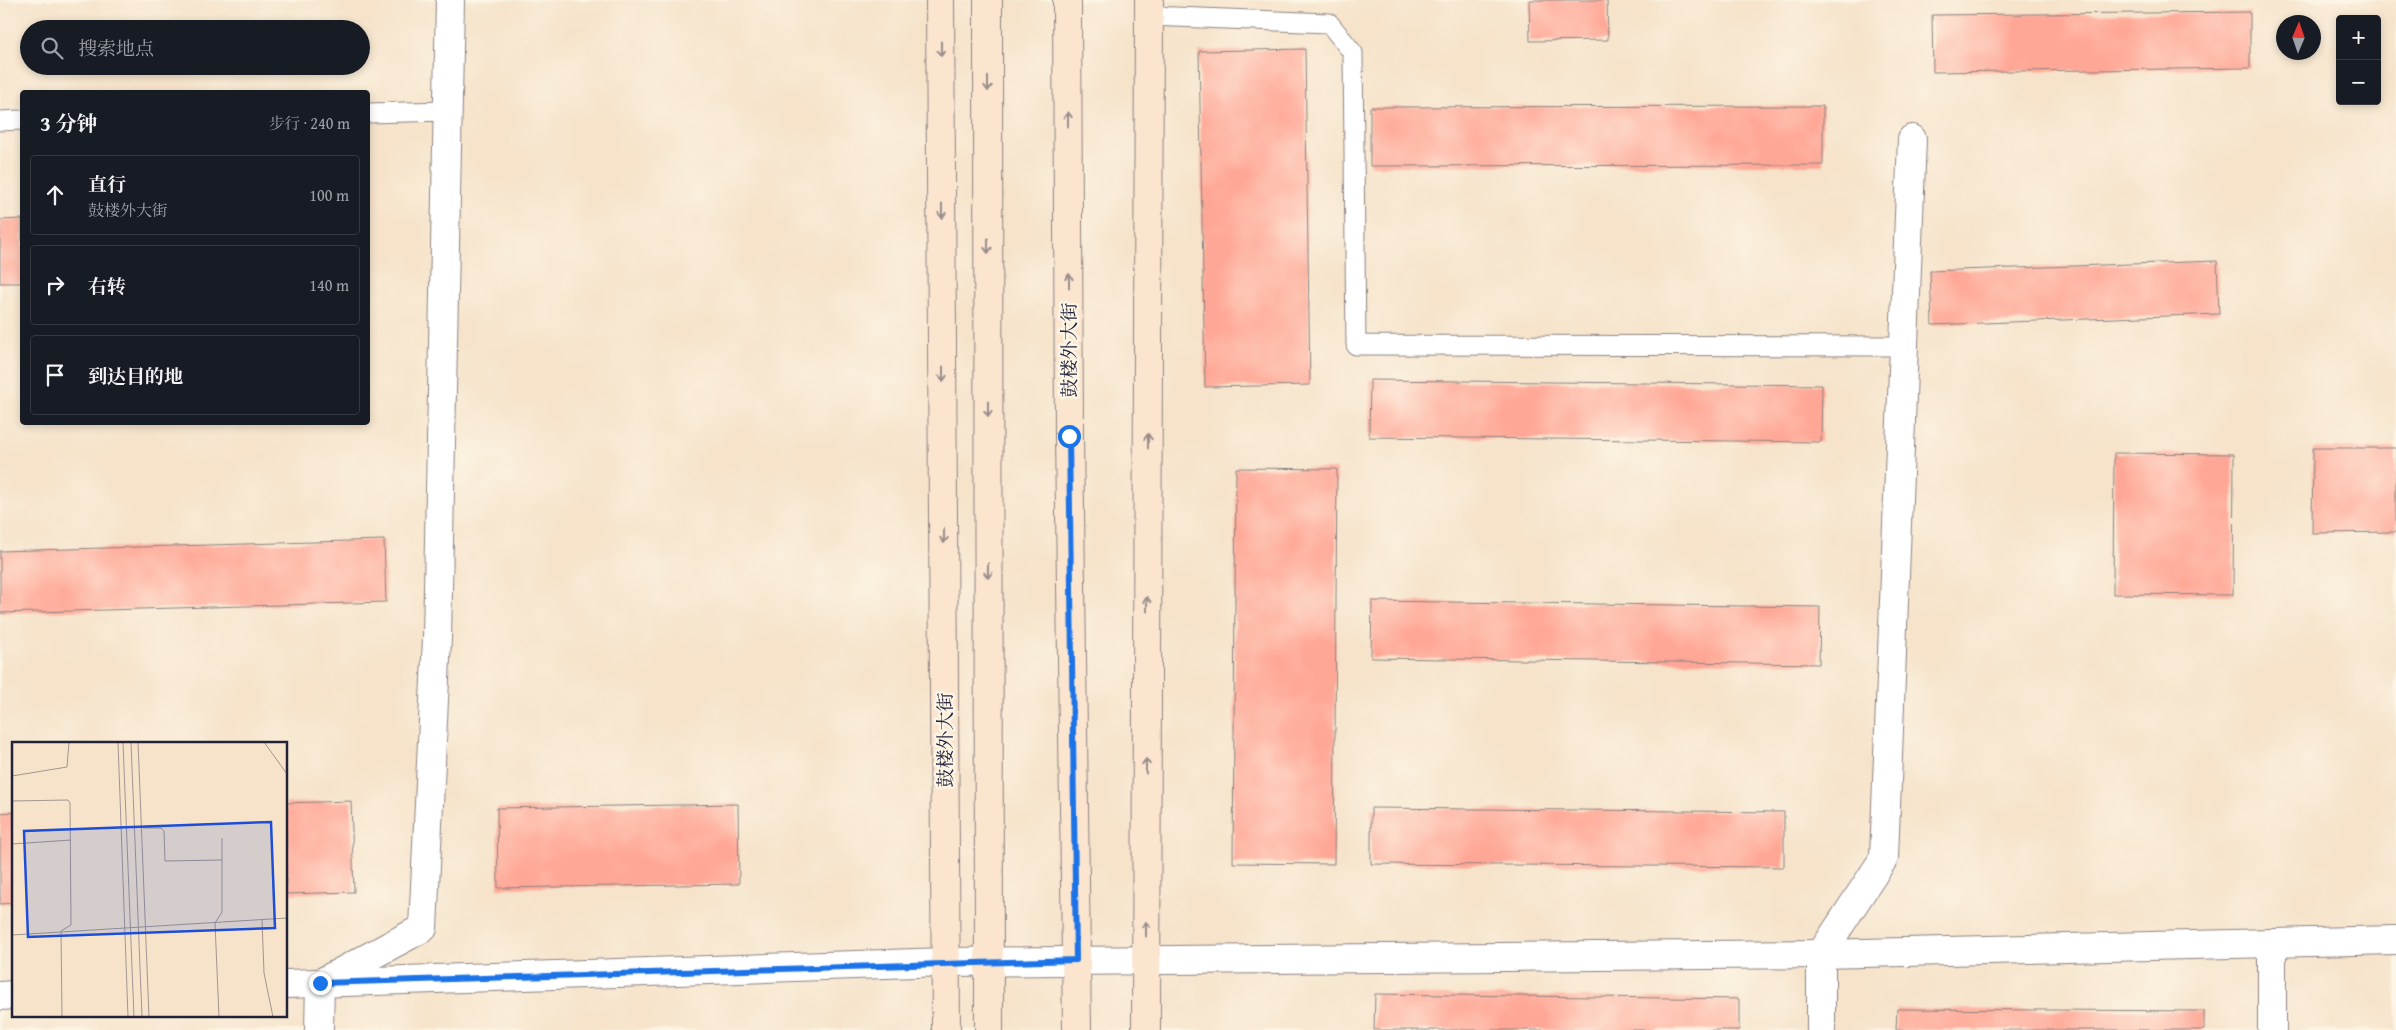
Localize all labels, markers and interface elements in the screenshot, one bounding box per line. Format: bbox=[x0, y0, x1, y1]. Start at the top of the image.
north arrow bbox=[2276, 15, 2321, 60]
map controls bbox=[2336, 15, 2381, 105]
button: + bbox=[2336, 15, 2381, 60]
search box bbox=[20, 20, 370, 75]
icon: search bbox=[38, 34, 66, 62]
text: 搜索地点 bbox=[78, 34, 154, 62]
one-way arrow bbox=[936, 40, 946, 56]
button: − bbox=[2336, 60, 2381, 105]
one-way arrow bbox=[983, 75, 993, 91]
text: 3 分钟 bbox=[40, 108, 98, 139]
text: 步行 · 240 m bbox=[269, 111, 350, 135]
one-way arrow bbox=[1063, 111, 1073, 128]
text: 直行 bbox=[88, 170, 126, 198]
icon: ahead bbox=[41, 181, 69, 209]
text: 100 m bbox=[309, 183, 349, 207]
text: 鼓楼外大街 bbox=[88, 198, 168, 222]
one-way arrow bbox=[937, 202, 947, 219]
one-way arrow bbox=[983, 238, 993, 254]
icon: right bbox=[41, 271, 69, 299]
text: 右转 bbox=[88, 272, 126, 300]
text: 140 m bbox=[309, 273, 349, 297]
one-way arrow bbox=[1064, 274, 1074, 290]
street label: 鼓楼外大街 bbox=[1055, 302, 1083, 398]
icon: arrive bbox=[41, 361, 69, 389]
text: 到达目的地 bbox=[88, 362, 183, 390]
one-way arrow bbox=[938, 365, 948, 381]
one-way arrow bbox=[983, 400, 993, 416]
route start bbox=[1058, 425, 1081, 448]
one-way arrow bbox=[1143, 434, 1153, 450]
one-way arrow bbox=[939, 528, 949, 544]
one-way arrow bbox=[983, 562, 993, 579]
one-way arrow bbox=[1142, 596, 1152, 612]
street label: 鼓楼外大街 bbox=[931, 692, 959, 788]
inset map bbox=[12, 742, 288, 1018]
one-way arrow bbox=[1141, 759, 1151, 775]
one-way arrow bbox=[1141, 921, 1151, 938]
route end bbox=[309, 972, 332, 995]

